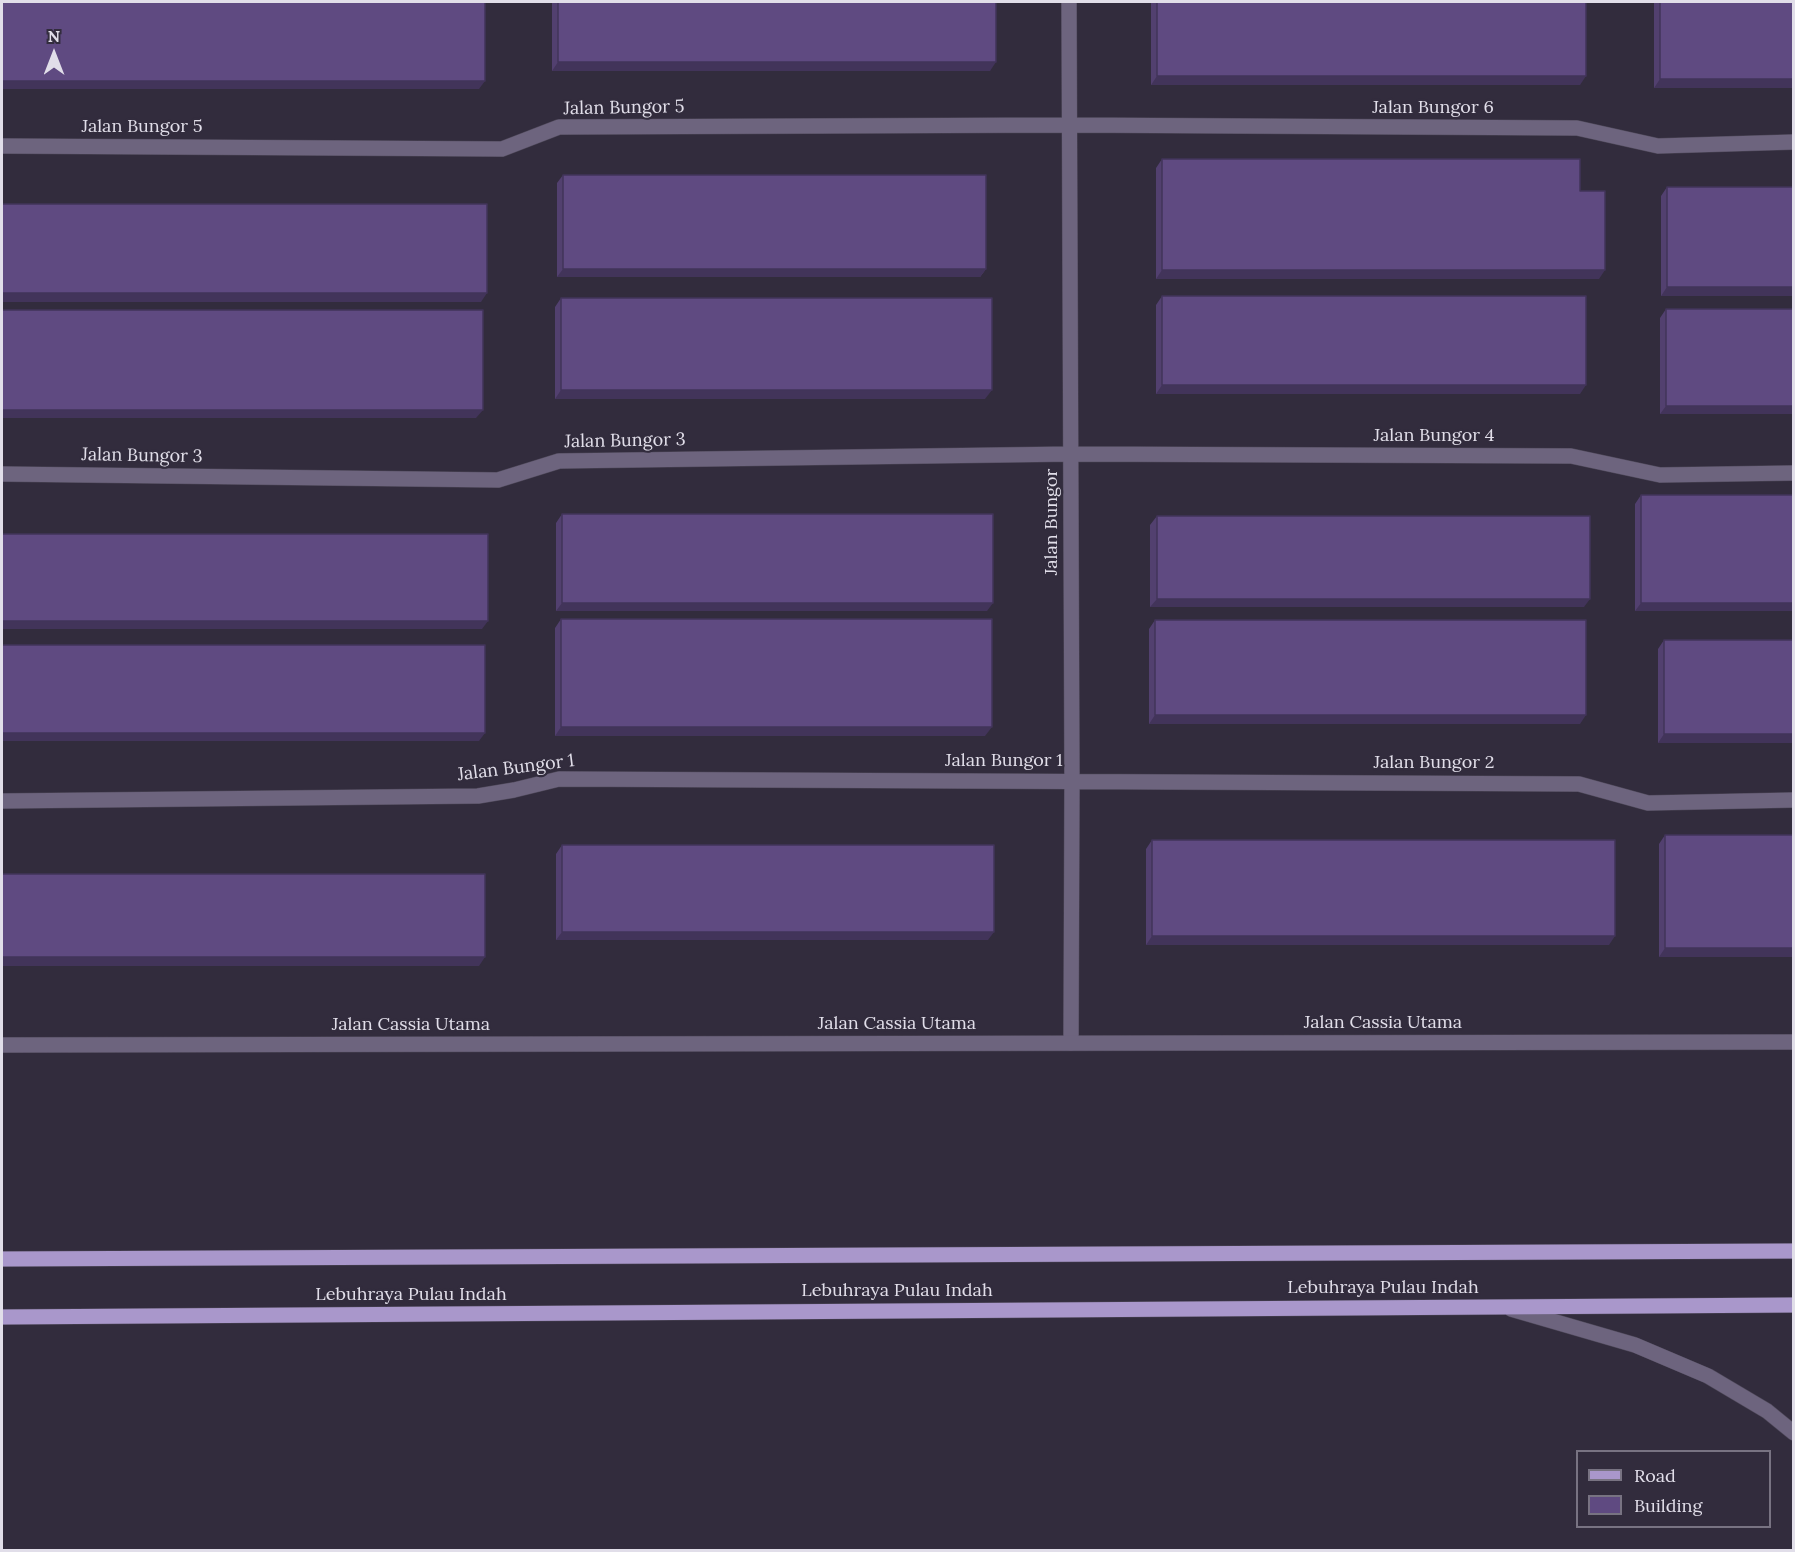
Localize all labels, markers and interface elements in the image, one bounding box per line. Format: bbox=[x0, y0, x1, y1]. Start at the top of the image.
north arrow bbox=[24, 24, 84, 84]
text: N bbox=[48, 26, 60, 46]
street label: Jalan Bungor 5 bbox=[563, 96, 685, 120]
street label: Jalan Bungor 6 bbox=[1372, 97, 1494, 119]
street label: Jalan Bungor 5 bbox=[81, 116, 203, 138]
street label: Jalan Bungor 4 bbox=[1374, 425, 1494, 447]
street label: Jalan Bungor 3 bbox=[564, 429, 686, 453]
street label: Jalan Bungor 3 bbox=[81, 444, 203, 468]
street label: Jalan Bungor bbox=[1041, 469, 1063, 575]
street label: Jalan Bungor 1 bbox=[456, 750, 576, 786]
street label: Jalan Bungor 1 bbox=[945, 750, 1063, 772]
street label: Jalan Bungor 2 bbox=[1374, 752, 1494, 774]
street label: Jalan Cassia Utama bbox=[1304, 1012, 1462, 1034]
street label: Jalan Cassia Utama bbox=[818, 1013, 976, 1035]
street label: Jalan Cassia Utama bbox=[332, 1014, 490, 1036]
street label: Lebuhraya Pulau Indah bbox=[1287, 1277, 1479, 1299]
street label: Lebuhraya Pulau Indah bbox=[801, 1280, 993, 1302]
street label: Lebuhraya Pulau Indah bbox=[315, 1284, 507, 1306]
legend bbox=[1576, 1450, 1771, 1528]
text: Road bbox=[1634, 1464, 1676, 1487]
text: Building bbox=[1634, 1494, 1702, 1517]

